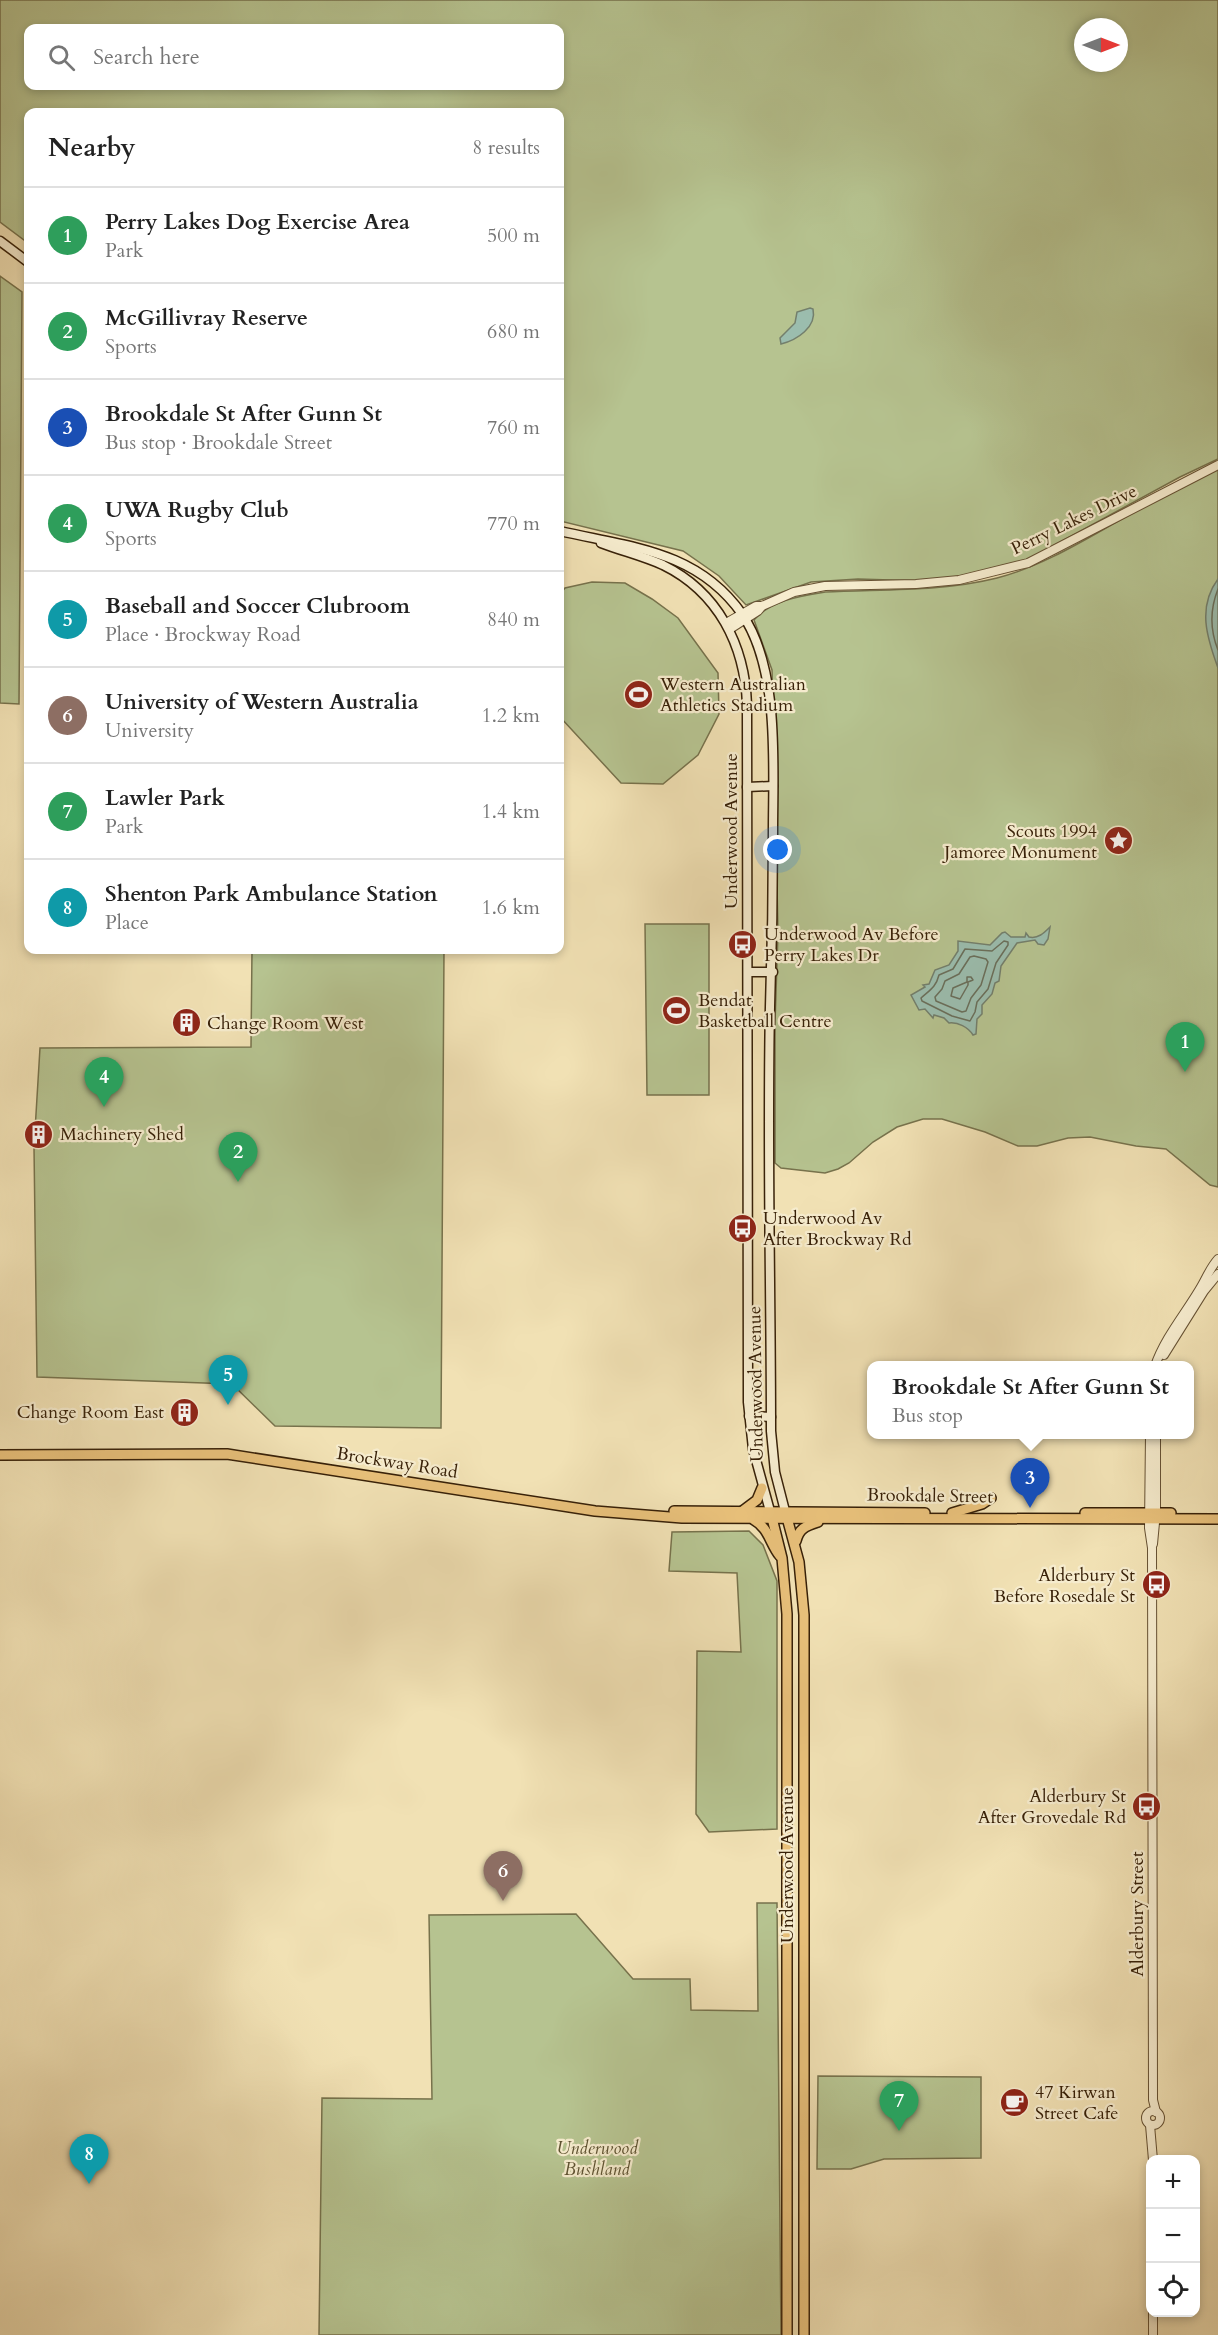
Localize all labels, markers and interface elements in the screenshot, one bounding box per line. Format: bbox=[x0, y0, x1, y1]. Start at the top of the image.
north arrow bbox=[1074, 18, 1128, 72]
search box bbox=[24, 24, 564, 90]
icon: search bbox=[45, 41, 78, 74]
text: Search here bbox=[93, 42, 200, 72]
text: Nearby bbox=[48, 130, 136, 165]
text: 8 results bbox=[472, 134, 540, 161]
text: Perry Lakes Dog Exercise Area bbox=[105, 207, 410, 237]
text: 1 bbox=[62, 222, 73, 249]
text: 500 m bbox=[487, 222, 540, 249]
text: Park bbox=[105, 237, 143, 264]
text: McGillivray Reserve bbox=[105, 303, 308, 333]
text: 2 bbox=[62, 318, 73, 345]
text: 680 m bbox=[487, 318, 540, 345]
text: Sports bbox=[105, 333, 157, 360]
text: Brookdale St After Gunn St bbox=[105, 399, 382, 429]
text: 3 bbox=[62, 414, 73, 441]
text: 760 m bbox=[487, 414, 540, 441]
text: Bus stop · Brookdale Street bbox=[105, 429, 332, 456]
street label: Perry Lakes Drive bbox=[1007, 479, 1141, 561]
text: UWA Rugby Club bbox=[105, 495, 289, 525]
text: 4 bbox=[62, 510, 73, 537]
text: 770 m bbox=[487, 510, 540, 537]
text: Sports bbox=[105, 525, 157, 552]
text: Baseball and Soccer Clubroom bbox=[105, 591, 410, 621]
text: 5 bbox=[62, 606, 73, 633]
text: 840 m bbox=[487, 606, 540, 633]
text: Place · Brockway Road bbox=[105, 621, 301, 648]
place label: Western Australian Athletics Stadium bbox=[659, 672, 807, 718]
sports icon: Western Australian Athletics Stadium bbox=[623, 678, 655, 710]
text: University of Western Australia bbox=[105, 687, 419, 717]
text: 6 bbox=[62, 702, 73, 729]
text: 1.2 km bbox=[481, 702, 540, 729]
text: University bbox=[105, 717, 194, 744]
street label: Underwood Avenue bbox=[719, 753, 744, 909]
text: Lawler Park bbox=[105, 783, 225, 813]
text: 7 bbox=[62, 798, 73, 825]
text: 1.4 km bbox=[481, 798, 540, 825]
text: Park bbox=[105, 813, 143, 840]
place label: Scouts 1994 Jamoree Monument bbox=[941, 819, 1097, 865]
place icon: Scouts 1994 Jamoree Monument bbox=[1102, 825, 1134, 857]
your location bbox=[763, 835, 792, 864]
text: Shenton Park Ambulance Station bbox=[105, 879, 438, 909]
text: 8 bbox=[62, 894, 73, 921]
text: 1.6 km bbox=[481, 894, 540, 921]
text: Place bbox=[105, 909, 149, 936]
place label: Underwood Av Before Perry Lakes Dr bbox=[764, 922, 939, 968]
bus stop icon: Underwood Av Before Perry Lakes Dr bbox=[727, 928, 759, 960]
place label: Bendat Basketball Centre bbox=[698, 988, 832, 1034]
sports icon: Bendat Basketball Centre bbox=[661, 994, 693, 1026]
building icon: Change Room West bbox=[170, 1007, 202, 1039]
place label: Change Room West bbox=[207, 1011, 364, 1036]
pin: 1 bbox=[1166, 1022, 1204, 1072]
pin: 4 bbox=[84, 1058, 124, 1107]
building icon: Machinery Shed bbox=[23, 1118, 55, 1150]
place label: Machinery Shed bbox=[60, 1122, 184, 1147]
pin: 2 bbox=[218, 1132, 258, 1182]
place label: Underwood Av After Brockway Rd bbox=[763, 1206, 912, 1252]
bus stop icon: Underwood Av After Brockway Rd bbox=[726, 1212, 758, 1244]
street label: Underwood Avenue bbox=[742, 1306, 770, 1462]
pin: 5 bbox=[208, 1356, 248, 1405]
popup bbox=[867, 1361, 1194, 1439]
text: Brookdale St After Gunn St bbox=[892, 1372, 1169, 1402]
building icon: Change Room East bbox=[169, 1396, 201, 1428]
place label: Change Room East bbox=[17, 1400, 164, 1425]
text: Bus stop bbox=[892, 1402, 963, 1429]
street label: Brockway Road bbox=[335, 1441, 460, 1485]
pin: 3 bbox=[1010, 1458, 1050, 1508]
street label: Brookdale Street bbox=[867, 1482, 994, 1510]
place label: Alderbury St Before Rosedale St bbox=[994, 1563, 1135, 1609]
bus stop icon: Alderbury St Before Rosedale St bbox=[1140, 1569, 1172, 1601]
place label: Alderbury St After Grovedale Rd bbox=[978, 1784, 1126, 1830]
street label: Underwood Avenue bbox=[775, 1787, 800, 1943]
bus stop icon: Alderbury St After Grovedale Rd bbox=[1131, 1790, 1163, 1822]
street label: Alderbury Street bbox=[1125, 1851, 1150, 1977]
pin: 6 bbox=[484, 1852, 522, 1901]
place label: 47 Kirwan Street Cafe bbox=[1035, 2080, 1118, 2126]
pin: 7 bbox=[880, 2082, 918, 2131]
cafe icon: 47 Kirwan Street Cafe bbox=[998, 2086, 1030, 2118]
pin: 8 bbox=[70, 2134, 109, 2184]
park label: Underwood Bushland bbox=[556, 2136, 639, 2182]
map controls bbox=[1146, 2155, 1200, 2317]
button: + bbox=[1146, 2155, 1200, 2209]
button: − bbox=[1146, 2209, 1200, 2263]
button: locate bbox=[1146, 2263, 1200, 2317]

